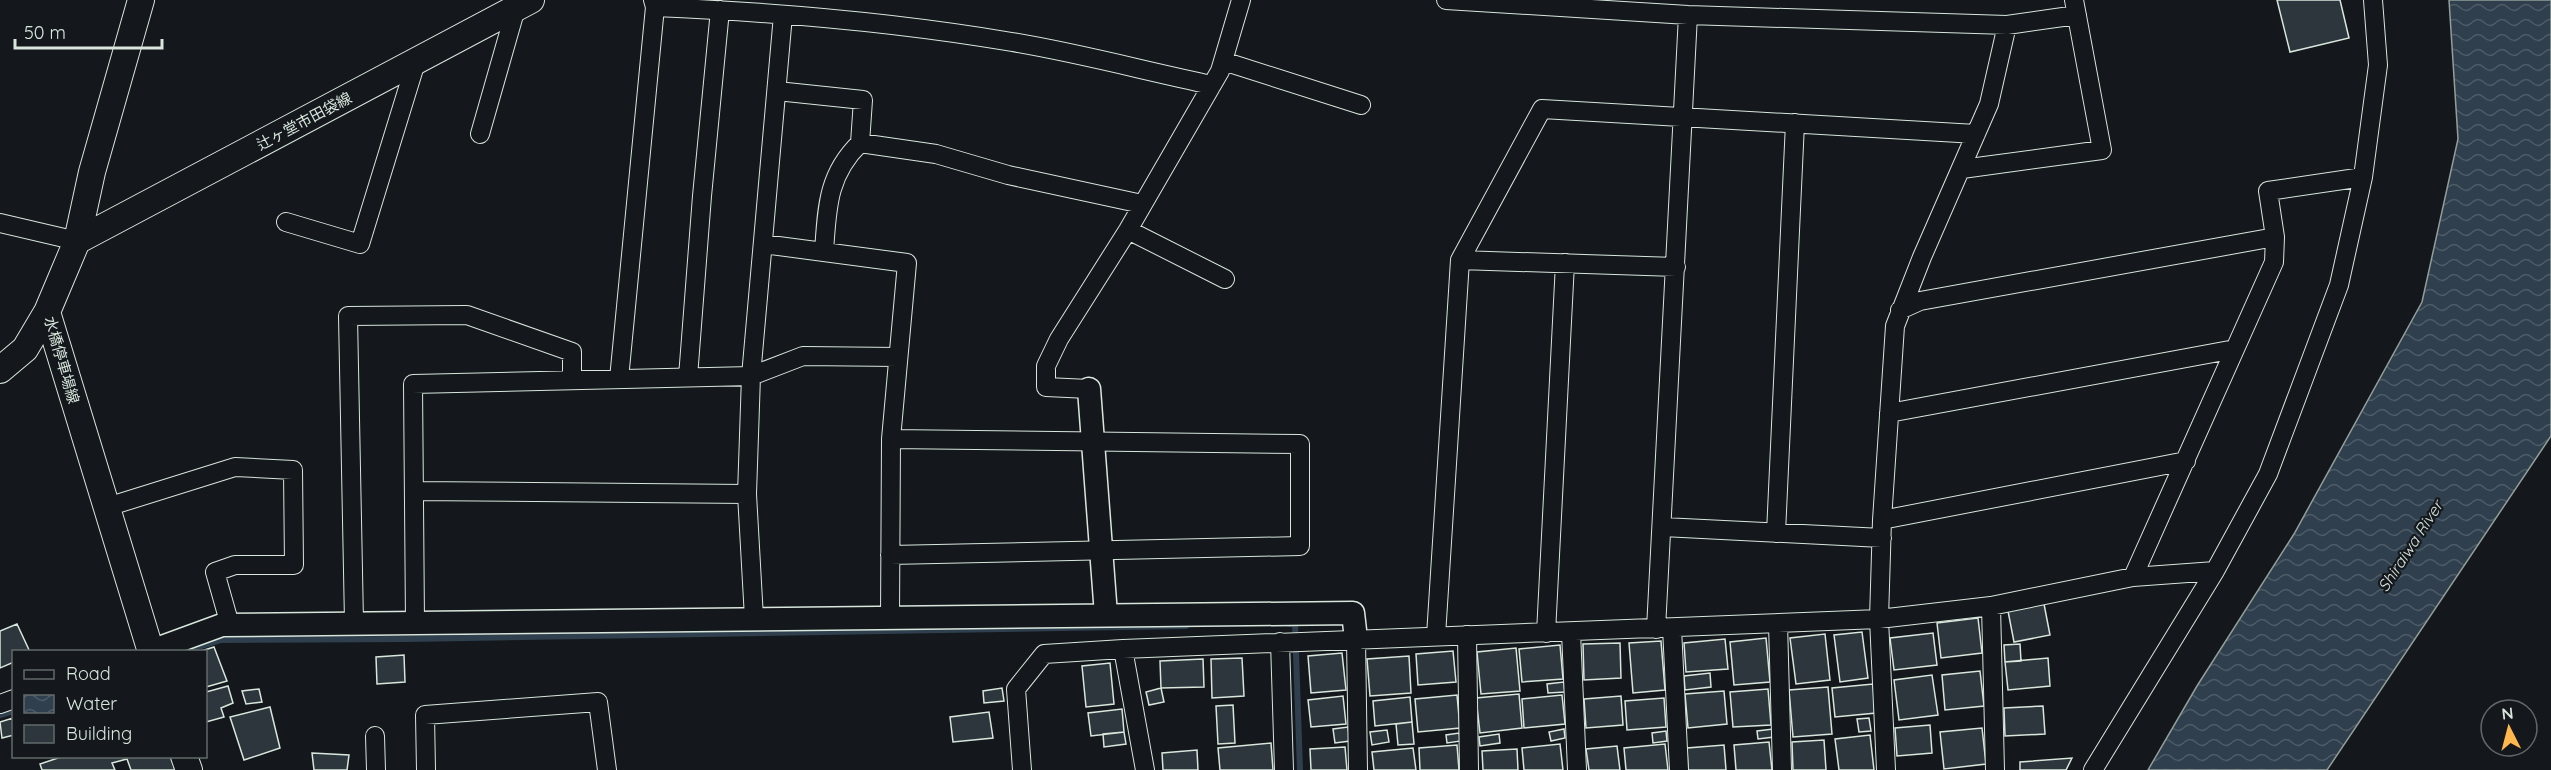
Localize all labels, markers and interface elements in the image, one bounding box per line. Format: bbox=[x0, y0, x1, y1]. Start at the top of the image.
scale bar bbox=[15, 12, 162, 50]
text: 50 m bbox=[24, 21, 66, 44]
street label: 辻ヶ堂市田袋線 bbox=[253, 88, 355, 154]
street label: 水橋停車場線 bbox=[40, 314, 84, 406]
water label: Shiraiwa River bbox=[2373, 495, 2448, 595]
legend bbox=[12, 650, 207, 758]
text: Road bbox=[66, 662, 111, 685]
text: Water bbox=[66, 692, 117, 715]
north arrow bbox=[2479, 698, 2539, 758]
text: N bbox=[2501, 703, 2514, 724]
text: Building bbox=[66, 722, 132, 745]

